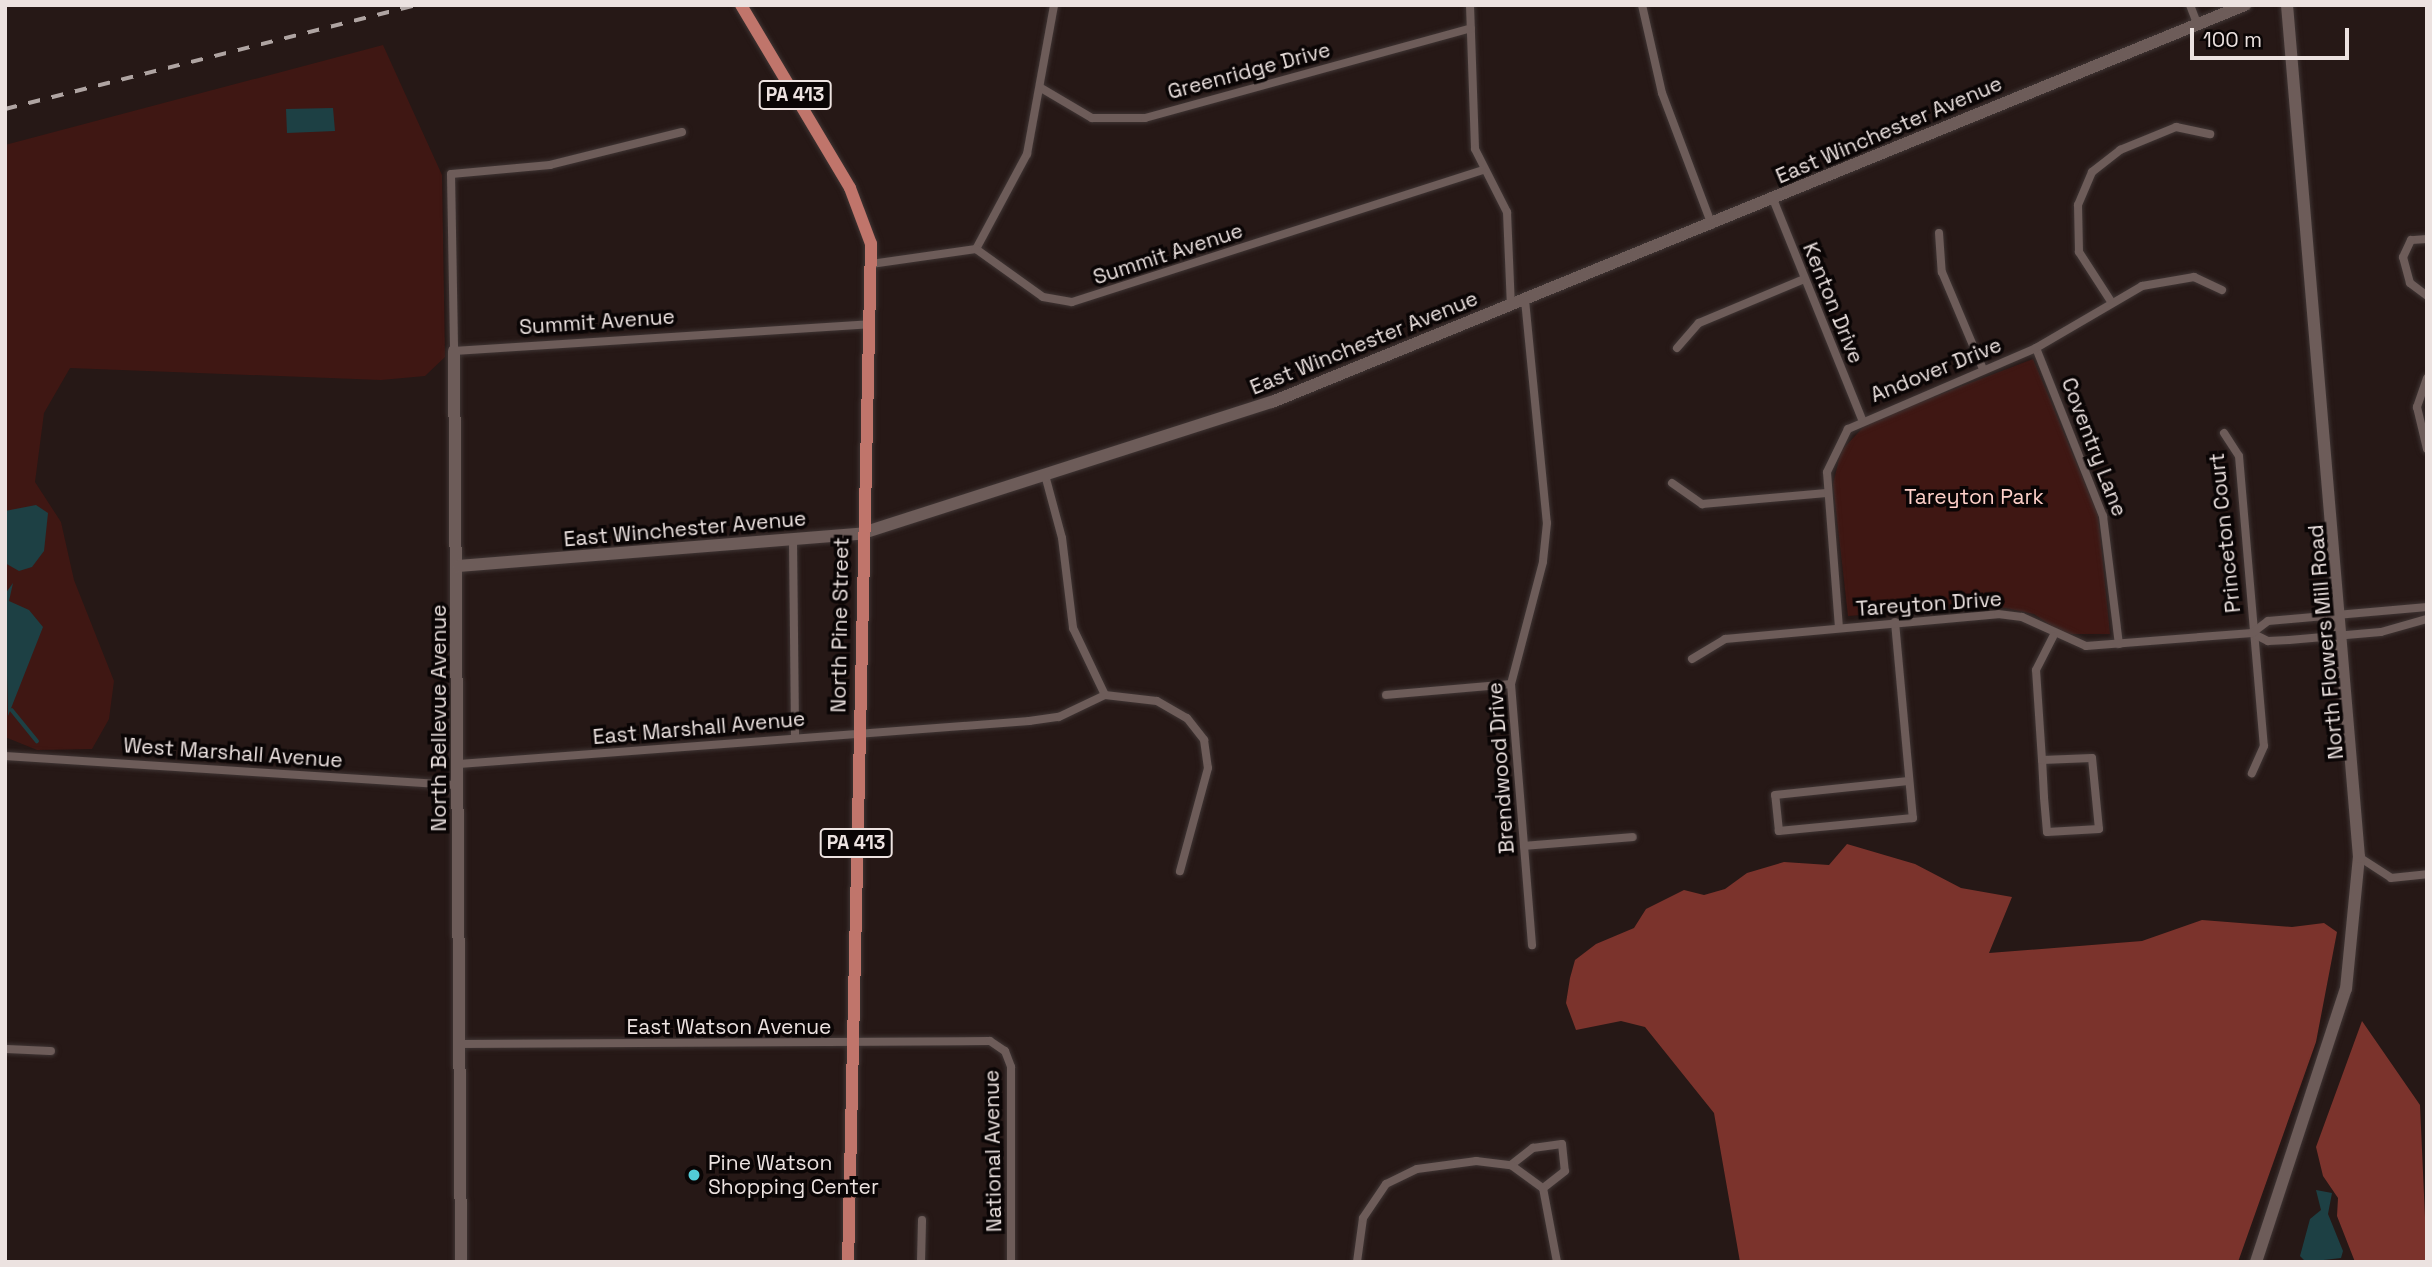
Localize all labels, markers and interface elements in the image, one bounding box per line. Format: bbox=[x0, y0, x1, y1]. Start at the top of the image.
scale bar bbox=[2194, 14, 2353, 58]
text: 100 m bbox=[2203, 26, 2262, 53]
street label: Greenridge Drive bbox=[1165, 37, 1333, 105]
street label: East Winchester Avenue bbox=[1772, 71, 2006, 189]
road number: PA 413 bbox=[758, 80, 832, 110]
street label: Summit Avenue bbox=[1090, 218, 1246, 290]
street label: Kenton Drive bbox=[1797, 239, 1869, 367]
street label: East Winchester Avenue bbox=[1246, 286, 1482, 400]
street label: Summit Avenue bbox=[518, 304, 676, 340]
street label: Andover Drive bbox=[1867, 332, 2005, 408]
street label: Coventry Lane bbox=[2056, 374, 2132, 520]
street label: Princeton Court bbox=[2204, 452, 2246, 614]
park label: Tareyton Park bbox=[1904, 484, 2044, 510]
street label: East Winchester Avenue bbox=[562, 506, 808, 552]
street label: North Flowers Mill Road bbox=[2303, 523, 2349, 761]
street label: North Pine Street bbox=[826, 537, 854, 713]
street label: Tareyton Drive bbox=[1855, 586, 2003, 622]
street label: North Bellevue Avenue bbox=[426, 604, 452, 832]
street label: Brendwood Drive bbox=[1482, 681, 1520, 855]
street label: East Marshall Avenue bbox=[592, 706, 806, 750]
street label: West Marshall Avenue bbox=[122, 733, 344, 773]
road number: PA 413 bbox=[819, 828, 893, 858]
street label: East Watson Avenue bbox=[626, 1014, 832, 1040]
street label: National Avenue bbox=[979, 1069, 1007, 1233]
place label: Pine Watson Shopping Center bbox=[708, 1150, 879, 1200]
marker: Pine Watson Shopping Center bbox=[686, 1167, 702, 1183]

